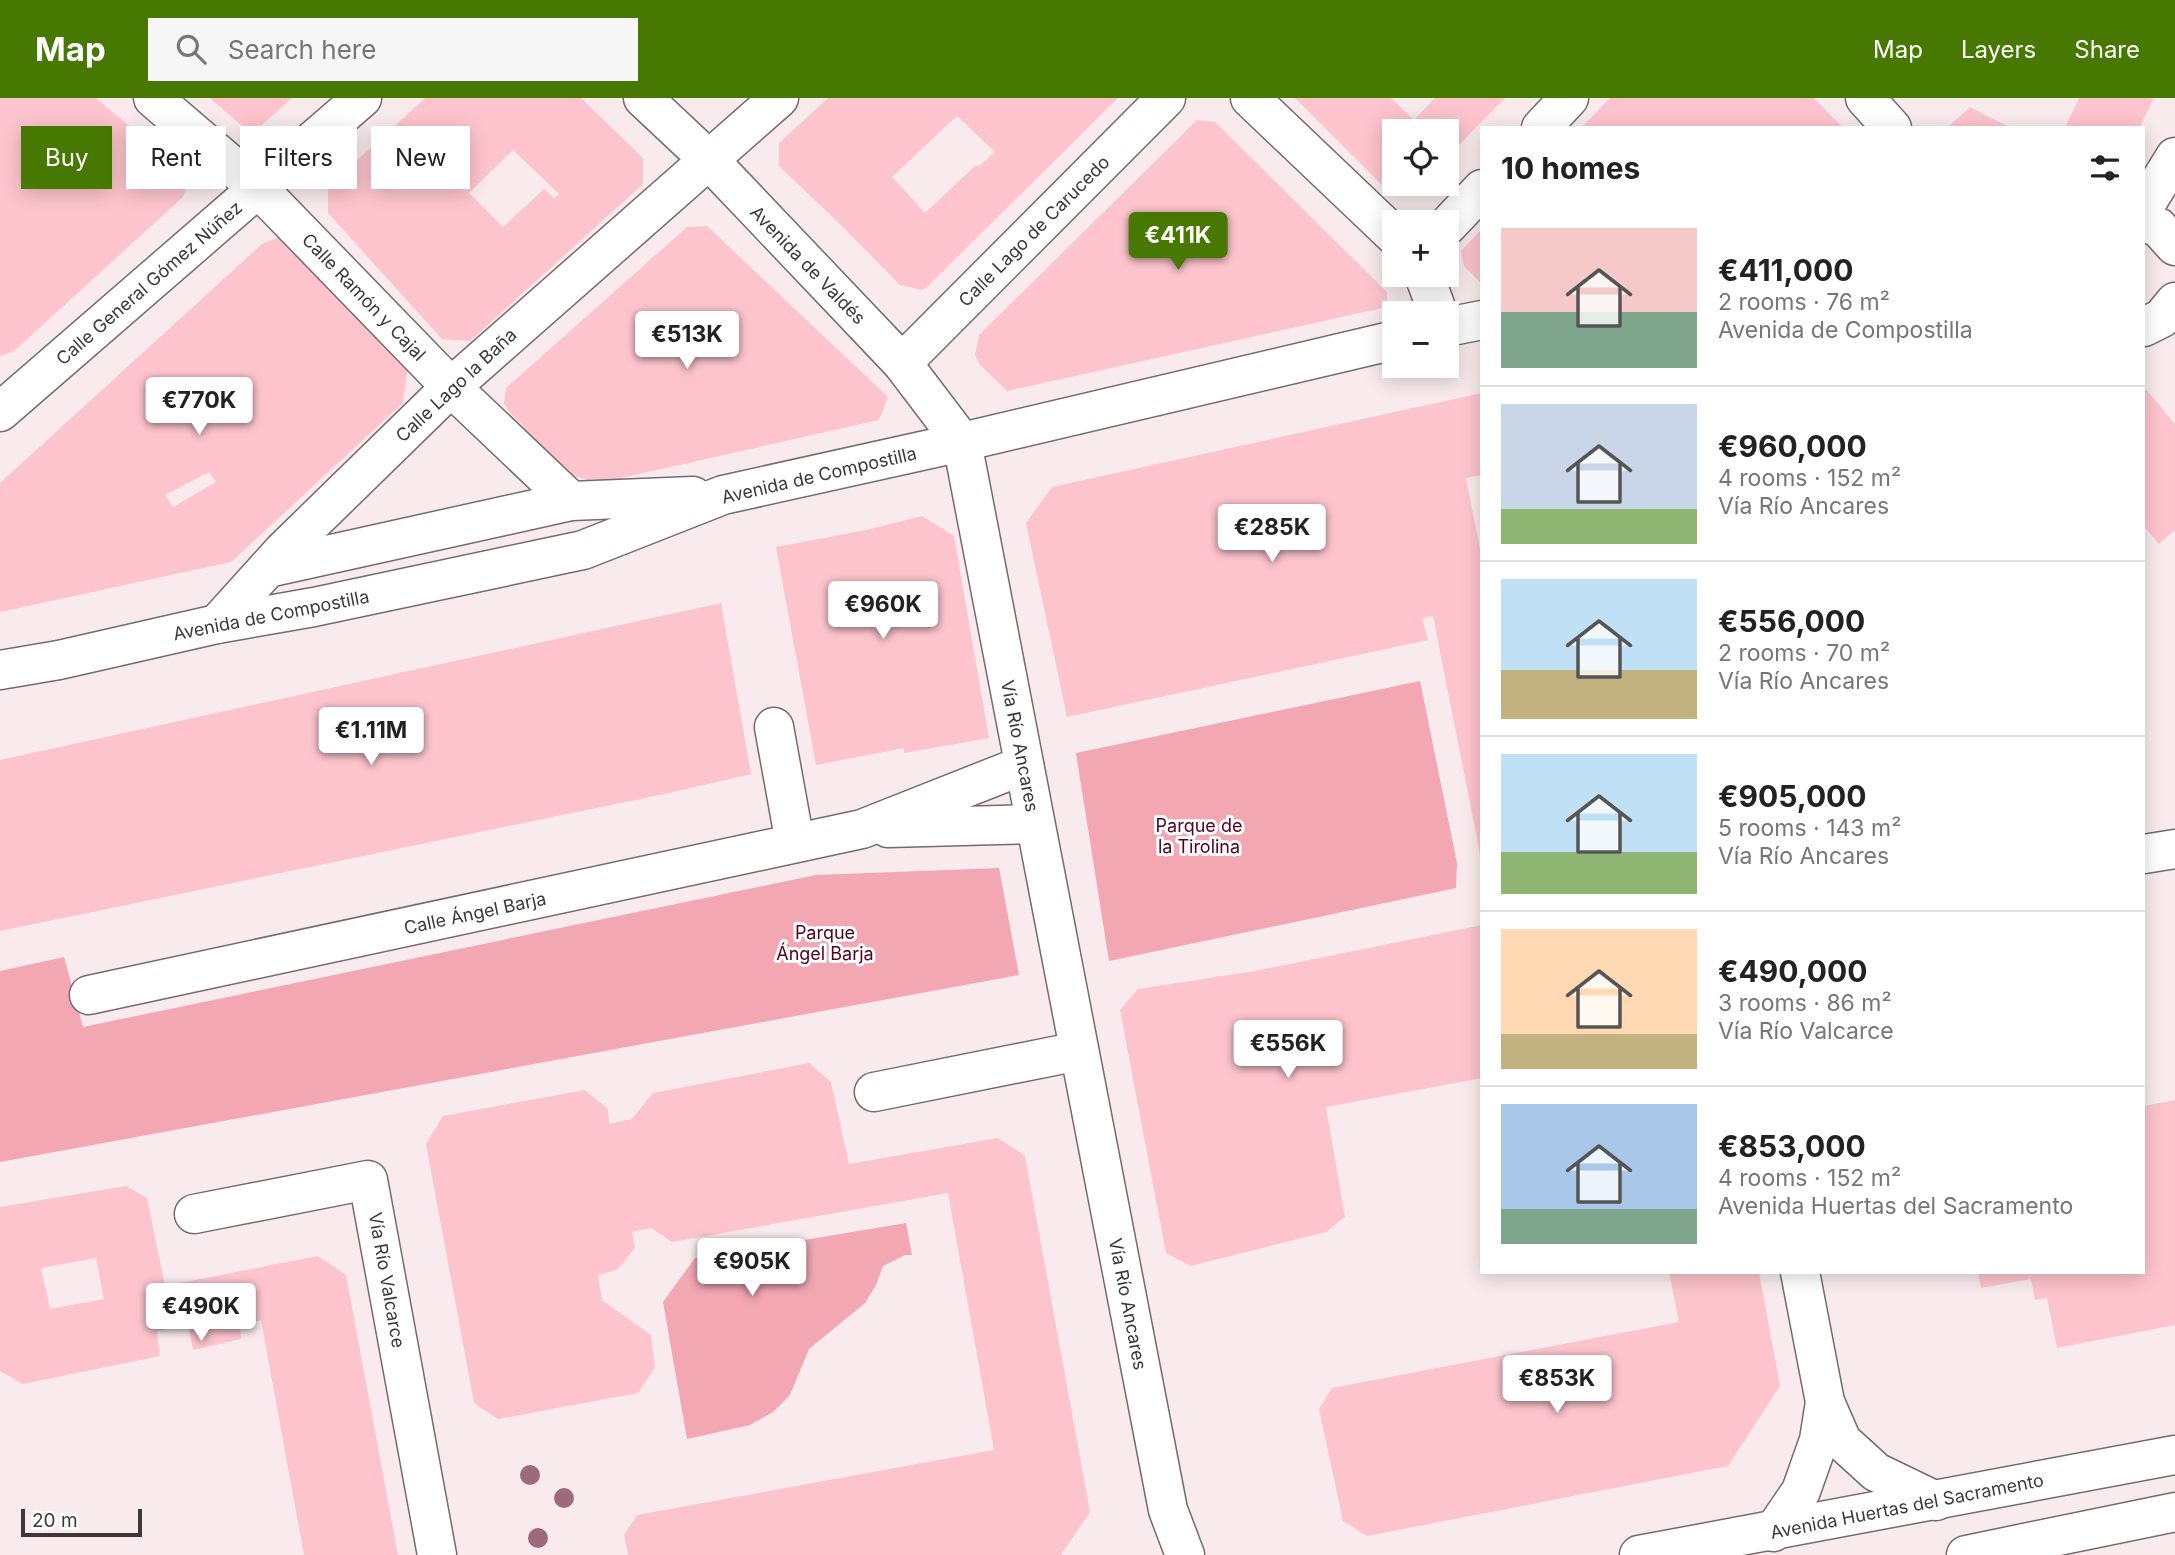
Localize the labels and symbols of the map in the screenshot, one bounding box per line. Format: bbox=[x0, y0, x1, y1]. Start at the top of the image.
street label: Calle Lago de Carucedo bbox=[954, 151, 1114, 311]
street label: Calle General Gómez Núñez bbox=[52, 197, 246, 369]
street label: Avenida de Valdés bbox=[746, 202, 870, 328]
pin: €411K bbox=[1129, 212, 1227, 272]
street label: Calle Ramón y Cajal bbox=[298, 229, 430, 365]
pin: €513K bbox=[638, 312, 736, 371]
street label: Calle Lago la Baña bbox=[391, 324, 521, 446]
pin: €770K bbox=[150, 378, 248, 437]
street label: Avenida de Compostilla bbox=[720, 442, 918, 508]
pin: €285K bbox=[1223, 504, 1321, 564]
pin: €960K bbox=[834, 582, 932, 641]
street label: Avenida de Compostilla bbox=[171, 586, 371, 644]
street label: Vía Río Ancares bbox=[997, 678, 1043, 814]
pin: €1.11M bbox=[314, 708, 428, 767]
park label: Parque de la Tirolina bbox=[1156, 815, 1242, 857]
street label: Calle Ángel Barja bbox=[402, 887, 548, 938]
park label: Parque Ángel Barja bbox=[776, 922, 874, 964]
pin: €556K bbox=[1239, 1020, 1337, 1080]
street label: Vía Río Valcarce bbox=[365, 1210, 409, 1350]
street label: Vía Río Ancares bbox=[1105, 1236, 1151, 1372]
pin: €905K bbox=[703, 1238, 801, 1298]
pin: €490K bbox=[152, 1284, 250, 1343]
pin: €853K bbox=[1508, 1356, 1606, 1415]
street label: Avenida Huertas del Sacramento bbox=[1769, 1469, 2045, 1543]
scale bar bbox=[21, 1506, 142, 1538]

